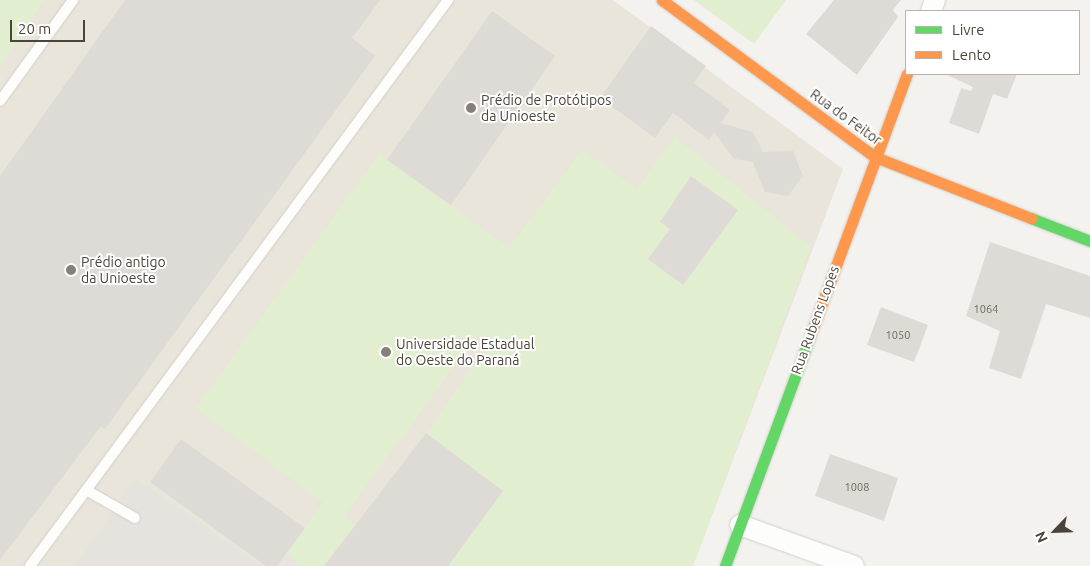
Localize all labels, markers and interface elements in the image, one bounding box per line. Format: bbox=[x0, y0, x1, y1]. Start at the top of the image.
scale bar bbox=[12, 10, 88, 42]
legend bbox=[905, 10, 1080, 75]
text: 20 m bbox=[18, 20, 51, 37]
text: Livre bbox=[952, 21, 985, 38]
text: Lento bbox=[952, 46, 991, 63]
street label: Rua do Feitor bbox=[807, 85, 885, 149]
place label: Prédio de Protótipos da Unioeste bbox=[481, 92, 611, 124]
marker: Prédio de Protótipos da Unioeste bbox=[465, 102, 477, 114]
place label: Prédio antigo da Unioeste bbox=[81, 254, 166, 286]
street label: Rua Rubens Lopes bbox=[788, 263, 842, 377]
marker: Prédio antigo da Unioeste bbox=[65, 264, 77, 276]
house number: 1064 bbox=[974, 302, 998, 316]
house number: 1050 bbox=[886, 328, 910, 342]
place label: Universidade Estadual do Oeste do Paraná bbox=[396, 336, 534, 368]
marker: Universidade Estadual do Oeste do Paraná bbox=[380, 346, 392, 358]
house number: 1008 bbox=[845, 480, 869, 494]
north arrow bbox=[1030, 506, 1080, 556]
text: N bbox=[1032, 529, 1051, 545]

